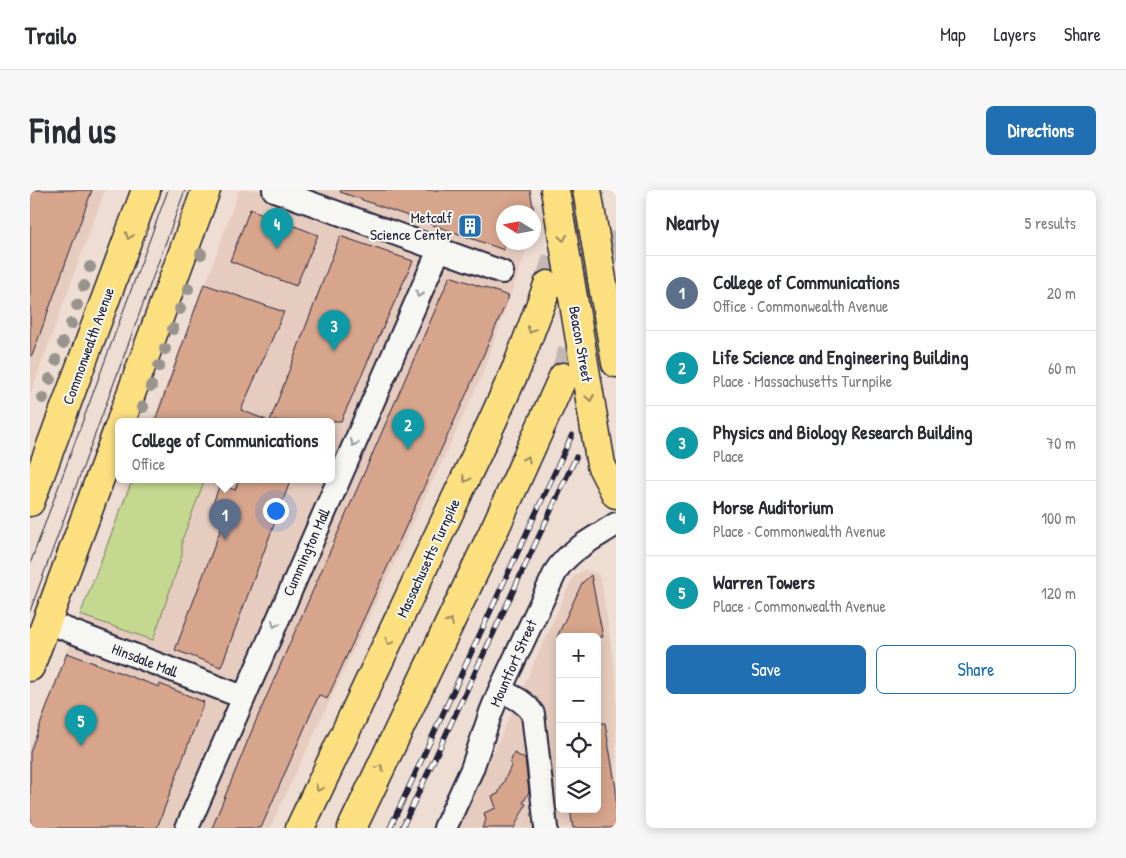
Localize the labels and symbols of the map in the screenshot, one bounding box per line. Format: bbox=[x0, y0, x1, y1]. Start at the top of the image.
north arrow bbox=[496, 205, 541, 250]
place label: Metcalf Science Center bbox=[370, 207, 453, 245]
pin: 4 bbox=[261, 208, 293, 249]
building icon: Metcalf Science Center bbox=[457, 213, 483, 239]
one-way arrow bbox=[125, 231, 135, 239]
one-way arrow bbox=[557, 234, 567, 242]
street label: Commonwealth Avenue bbox=[57, 284, 119, 407]
one-way arrow bbox=[415, 289, 426, 298]
street label: Beacon Street bbox=[564, 305, 598, 384]
pin: 3 bbox=[318, 310, 350, 351]
one-way arrow bbox=[527, 325, 537, 334]
one-way arrow bbox=[585, 394, 595, 403]
pin: 2 bbox=[392, 409, 424, 450]
one-way arrow bbox=[349, 438, 360, 447]
one-way arrow bbox=[520, 455, 531, 464]
one-way arrow bbox=[462, 474, 472, 483]
street label: Massachusetts Turnpike bbox=[391, 495, 465, 621]
your location bbox=[263, 498, 289, 524]
pin: 1 bbox=[209, 499, 241, 540]
street label: Cummington Mall bbox=[277, 504, 335, 599]
street label: Mountfort Street bbox=[484, 615, 542, 710]
one-way arrow bbox=[444, 618, 454, 627]
one-way arrow bbox=[270, 619, 281, 628]
one-way arrow bbox=[384, 637, 395, 646]
street label: Hinsdale Mall bbox=[109, 638, 182, 682]
pin: 5 bbox=[65, 705, 97, 746]
one-way arrow bbox=[374, 764, 385, 773]
one-way arrow bbox=[315, 783, 325, 792]

